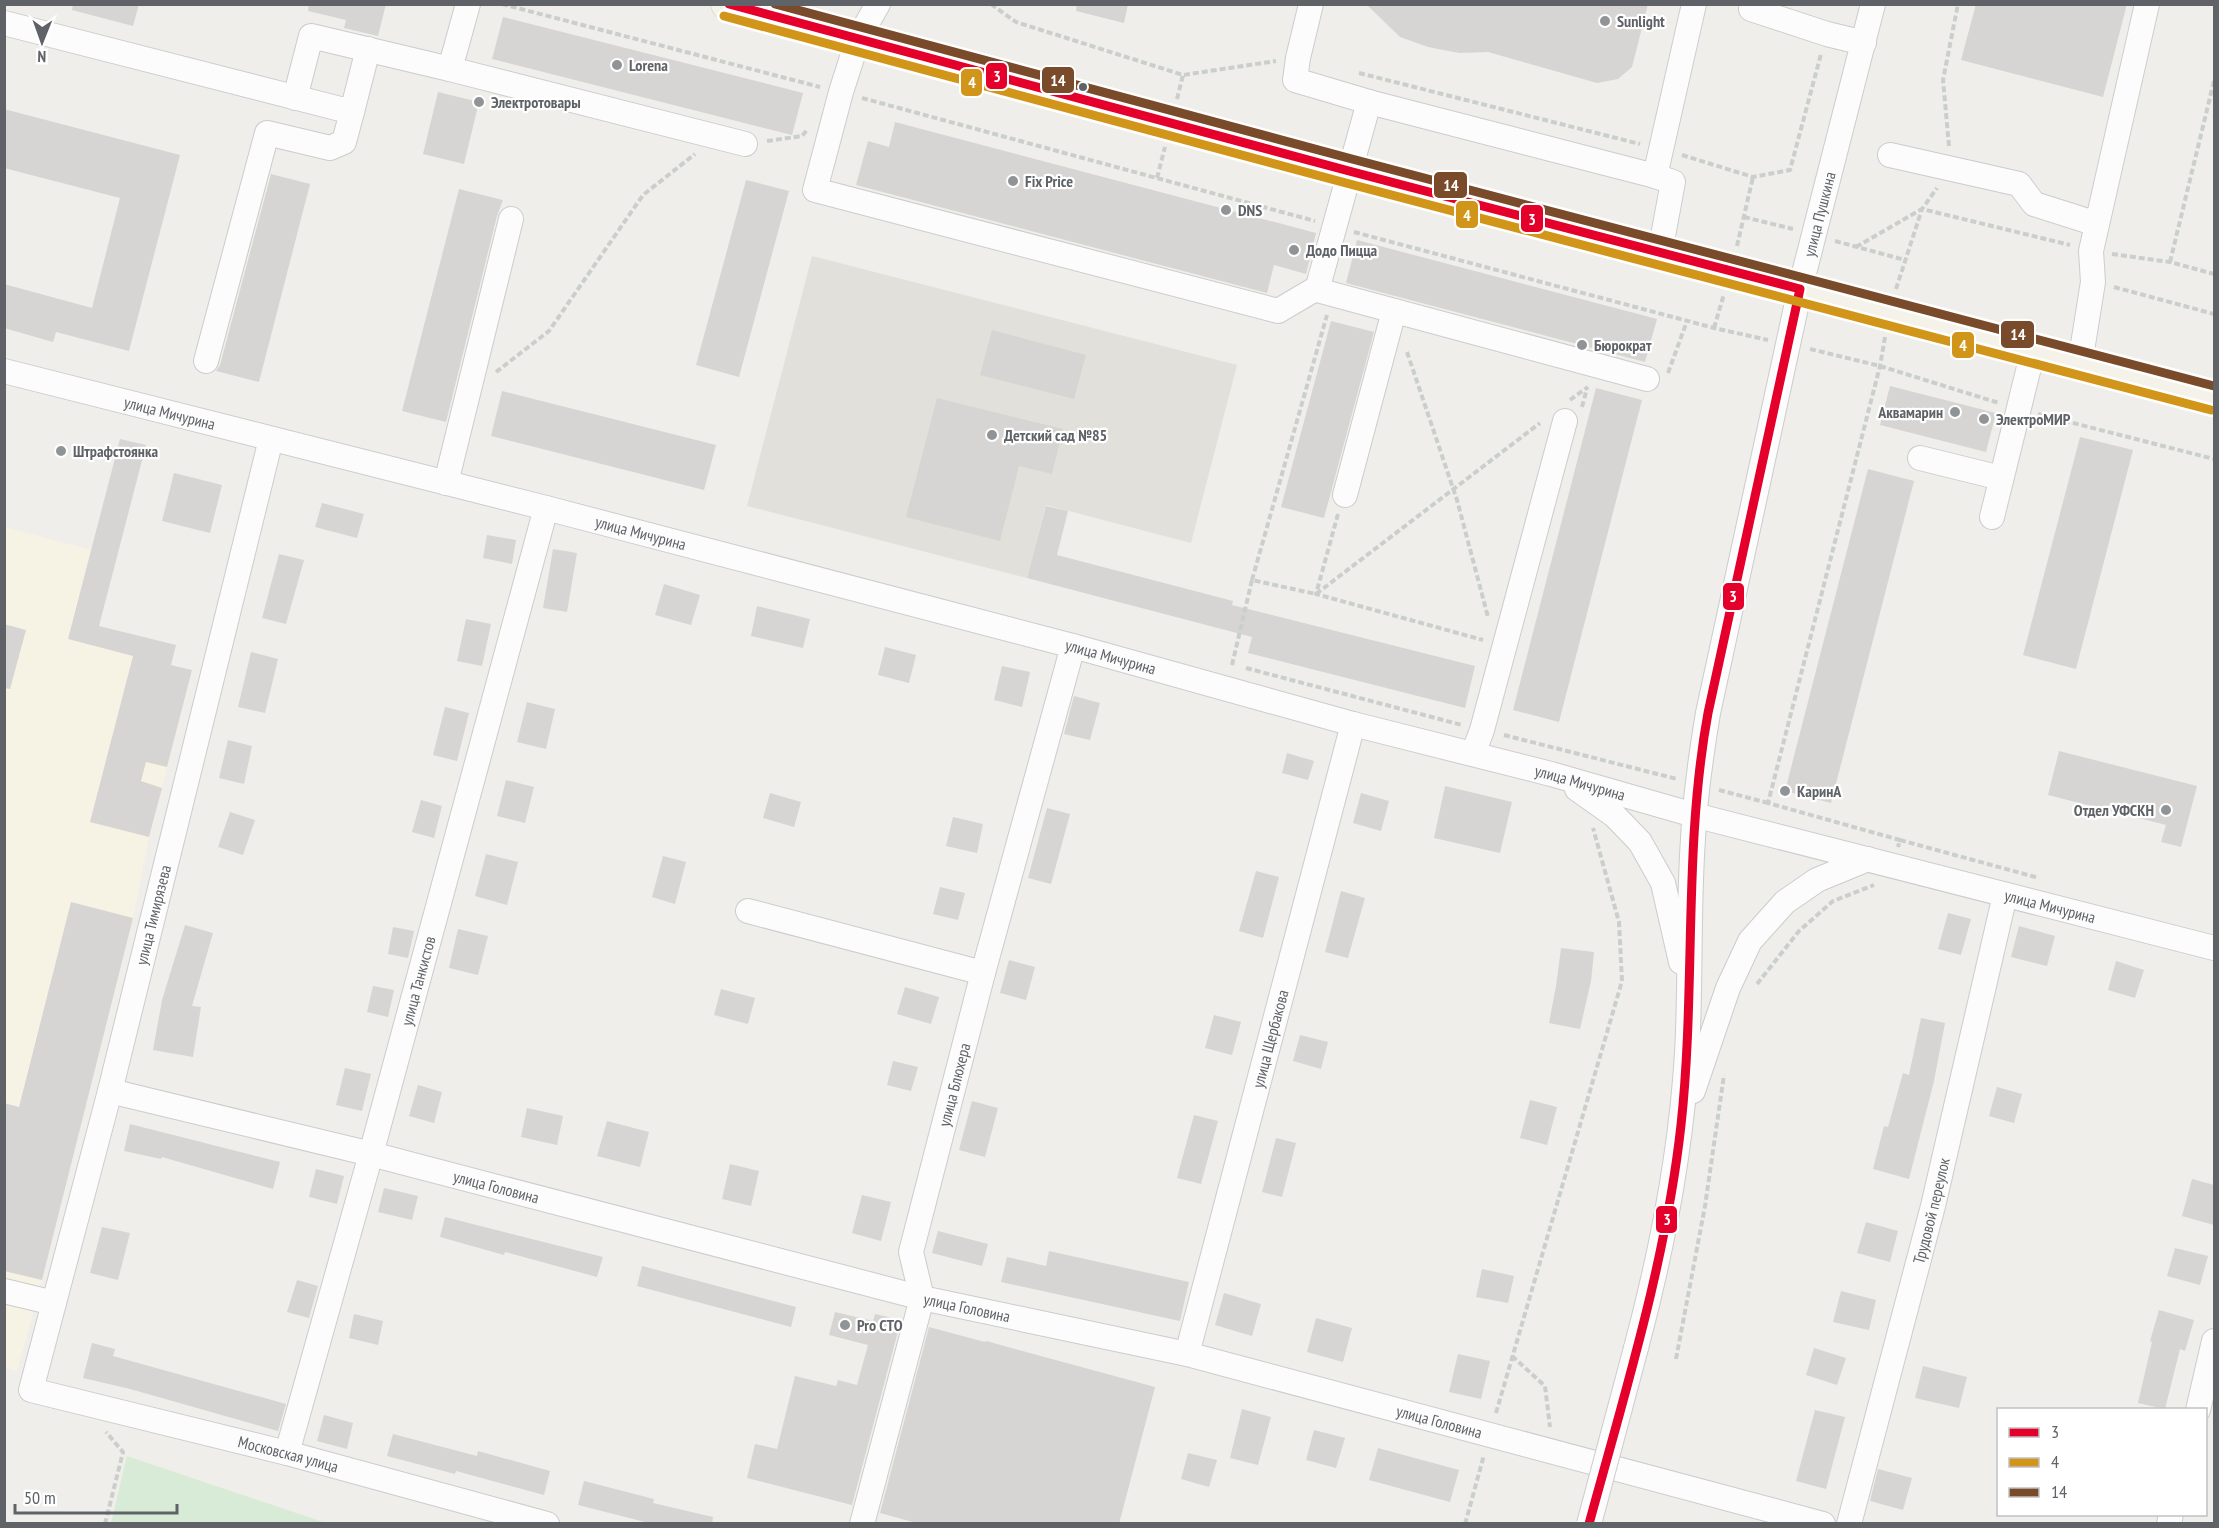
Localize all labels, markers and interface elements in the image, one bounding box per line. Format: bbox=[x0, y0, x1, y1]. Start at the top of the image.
place label: Sunlight bbox=[1617, 11, 1665, 31]
north arrow bbox=[12, 12, 72, 72]
marker: Sunlight bbox=[1598, 14, 1612, 28]
text: N bbox=[37, 47, 46, 67]
place label: Lorena bbox=[629, 55, 668, 75]
marker: Lorena bbox=[610, 58, 624, 72]
line badge: 3 bbox=[985, 62, 1008, 90]
text: 3 bbox=[993, 66, 1001, 86]
line badge: 14 bbox=[1041, 66, 1075, 94]
line badge: 4 bbox=[960, 68, 983, 97]
text: 14 bbox=[1050, 70, 1066, 90]
text: 4 bbox=[968, 72, 976, 92]
unlabelled marker bbox=[1077, 81, 1089, 93]
place label: Электротовары bbox=[491, 92, 581, 112]
marker: Электротовары bbox=[472, 95, 486, 109]
street label: улица Пушкина bbox=[1799, 170, 1840, 259]
place label: Fix Price bbox=[1025, 171, 1073, 191]
line badge: 14 bbox=[1433, 171, 1468, 199]
marker: Fix Price bbox=[1006, 174, 1020, 188]
text: 14 bbox=[1443, 175, 1459, 195]
place label: DNS bbox=[1238, 200, 1262, 220]
line badge: 4 bbox=[1455, 200, 1479, 229]
marker: DNS bbox=[1219, 203, 1233, 217]
line badge: 3 bbox=[1520, 204, 1544, 233]
text: 4 bbox=[1463, 205, 1471, 225]
text: 3 bbox=[1528, 209, 1536, 229]
place label: Додо Пицца bbox=[1306, 240, 1378, 260]
marker: Додо Пицца bbox=[1287, 243, 1301, 257]
line badge: 14 bbox=[2000, 320, 2035, 349]
text: 14 bbox=[2010, 324, 2026, 344]
line badge: 4 bbox=[1951, 331, 1975, 359]
place label: Бюрократ bbox=[1594, 335, 1652, 355]
text: 4 bbox=[1959, 335, 1967, 355]
marker: Бюрократ bbox=[1575, 338, 1589, 352]
street label: улица Мичурина bbox=[122, 392, 217, 434]
place label: Аквамарин bbox=[1877, 402, 1943, 422]
marker: Аквамарин bbox=[1948, 405, 1962, 419]
place label: ЭлектроМИР bbox=[1996, 409, 2071, 429]
marker: ЭлектроМИР bbox=[1977, 412, 1991, 426]
place label: Детский сад №85 bbox=[1004, 425, 1107, 445]
marker: Детский сад №85 bbox=[985, 428, 999, 442]
place label: Штрафстоянка bbox=[73, 441, 158, 461]
marker: Штрафстоянка bbox=[54, 444, 68, 458]
street label: улица Мичурина bbox=[593, 511, 688, 554]
line badge: 3 bbox=[1722, 582, 1745, 611]
text: 3 bbox=[1729, 586, 1737, 606]
street label: улица Мичурина bbox=[1063, 634, 1158, 679]
street label: улица Мичурина bbox=[1533, 760, 1628, 805]
place label: КаринА bbox=[1797, 781, 1842, 801]
marker: КаринА bbox=[1778, 784, 1792, 798]
place label: Отдел УФСКН bbox=[2074, 800, 2154, 820]
marker: Отдел УФСКН bbox=[2159, 803, 2173, 817]
street label: улица Тимирязева bbox=[131, 863, 175, 967]
street label: улица Мичурина bbox=[2002, 885, 2098, 927]
street label: улица Танкистов bbox=[396, 934, 440, 1028]
street label: улица Щербакова bbox=[1248, 988, 1293, 1090]
street label: улица Блюхера bbox=[934, 1041, 975, 1128]
street label: Трудовой переулок bbox=[1908, 1155, 1954, 1266]
street label: улица Головина bbox=[451, 1166, 541, 1208]
line badge: 3 bbox=[1655, 1205, 1678, 1234]
text: 3 bbox=[1663, 1209, 1671, 1229]
street label: улица Головина bbox=[922, 1289, 1012, 1326]
place label: Pro СТО bbox=[857, 1315, 903, 1335]
marker: Pro СТО bbox=[838, 1318, 852, 1332]
street label: улица Головина bbox=[1394, 1400, 1484, 1442]
legend bbox=[1997, 1408, 2207, 1516]
text: 3 bbox=[2051, 1420, 2059, 1443]
street label: Московская улица bbox=[236, 1431, 341, 1477]
text: 4 bbox=[2051, 1450, 2059, 1473]
scale bar bbox=[15, 1477, 177, 1515]
text: 14 bbox=[2051, 1480, 2067, 1503]
text: 50 m bbox=[24, 1486, 56, 1509]

